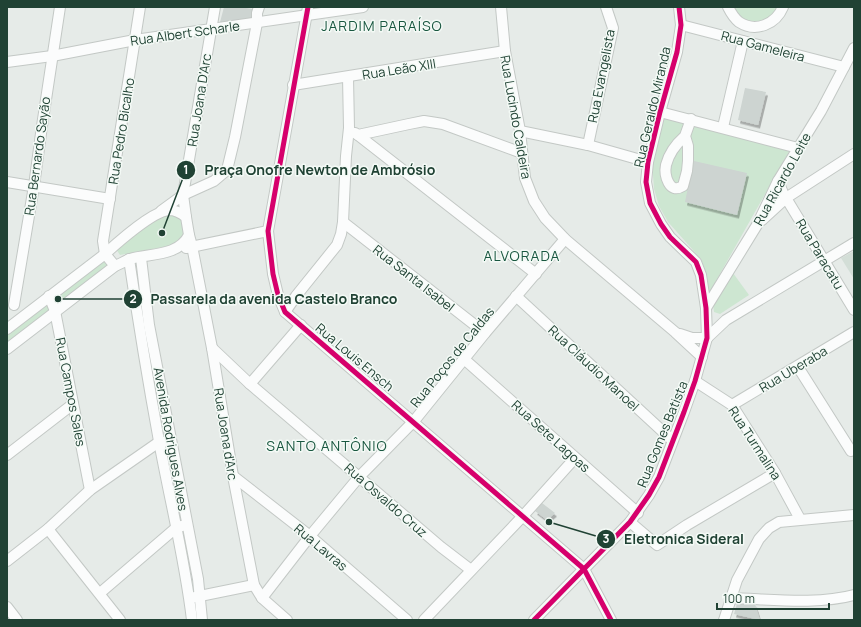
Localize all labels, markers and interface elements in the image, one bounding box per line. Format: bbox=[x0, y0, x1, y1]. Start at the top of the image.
street label: Rua Albert Scharle bbox=[129, 16, 241, 50]
district label: JARDIM PARAÍSO bbox=[321, 16, 443, 35]
street label: Rua Gameleira bbox=[719, 26, 807, 66]
street label: Rua Evangelista bbox=[583, 28, 619, 124]
street label: Rua Geraldo Miranda bbox=[629, 45, 675, 169]
street label: Rua Joana D'Arc bbox=[183, 52, 215, 148]
street label: Rua Leão XIII bbox=[361, 54, 437, 84]
street label: Rua Lucindo Caldeira bbox=[496, 54, 536, 180]
street label: Rua Pedro Bicalho bbox=[104, 76, 138, 186]
street label: Rua Bernardo Sayão bbox=[20, 95, 54, 217]
street label: Rua Ricardo Leite bbox=[749, 129, 815, 229]
callout: Praça Onofre Newton de Ambrósio bbox=[176, 157, 443, 183]
text: Praça Onofre Newton de Ambrósio bbox=[205, 160, 436, 179]
text: 1 bbox=[183, 161, 189, 178]
street label: Rua Paracatu bbox=[792, 215, 848, 293]
street label: Rua Santa Isabel bbox=[369, 240, 459, 316]
district label: ALVORADA bbox=[484, 246, 560, 265]
callout: Passarela da avenida Castelo Branco bbox=[123, 286, 405, 312]
text: Passarela da avenida Castelo Branco bbox=[151, 289, 398, 308]
text: 2 bbox=[129, 290, 137, 307]
street label: Rua Poços de Caldas bbox=[406, 303, 498, 411]
street label: Rua Louis Ensch bbox=[312, 319, 398, 395]
street label: Rua Cláudio Manoel bbox=[545, 321, 643, 415]
street label: Rua Campos Sales bbox=[52, 336, 90, 448]
street label: Rua Uberaba bbox=[755, 342, 831, 396]
street label: Avenida Rodrigues Alves bbox=[149, 366, 193, 512]
street label: Rua Gomes Batista bbox=[632, 378, 692, 490]
street label: Rua Joana d'Arc bbox=[210, 387, 242, 481]
street label: Rua Sete Lagoas bbox=[508, 396, 594, 476]
street label: Rua Turmalina bbox=[724, 403, 786, 483]
district label: SANTO ANTÔNIO bbox=[266, 436, 388, 455]
street label: Rua Osvaldo Cruz bbox=[341, 459, 432, 541]
street label: Rua Lavras bbox=[291, 519, 352, 575]
callout: Eletronica Sideral bbox=[596, 526, 751, 552]
text: Eletronica Sideral bbox=[624, 529, 744, 548]
text: 3 bbox=[603, 530, 610, 547]
scale bar bbox=[717, 585, 829, 611]
text: 100 m bbox=[723, 590, 755, 607]

